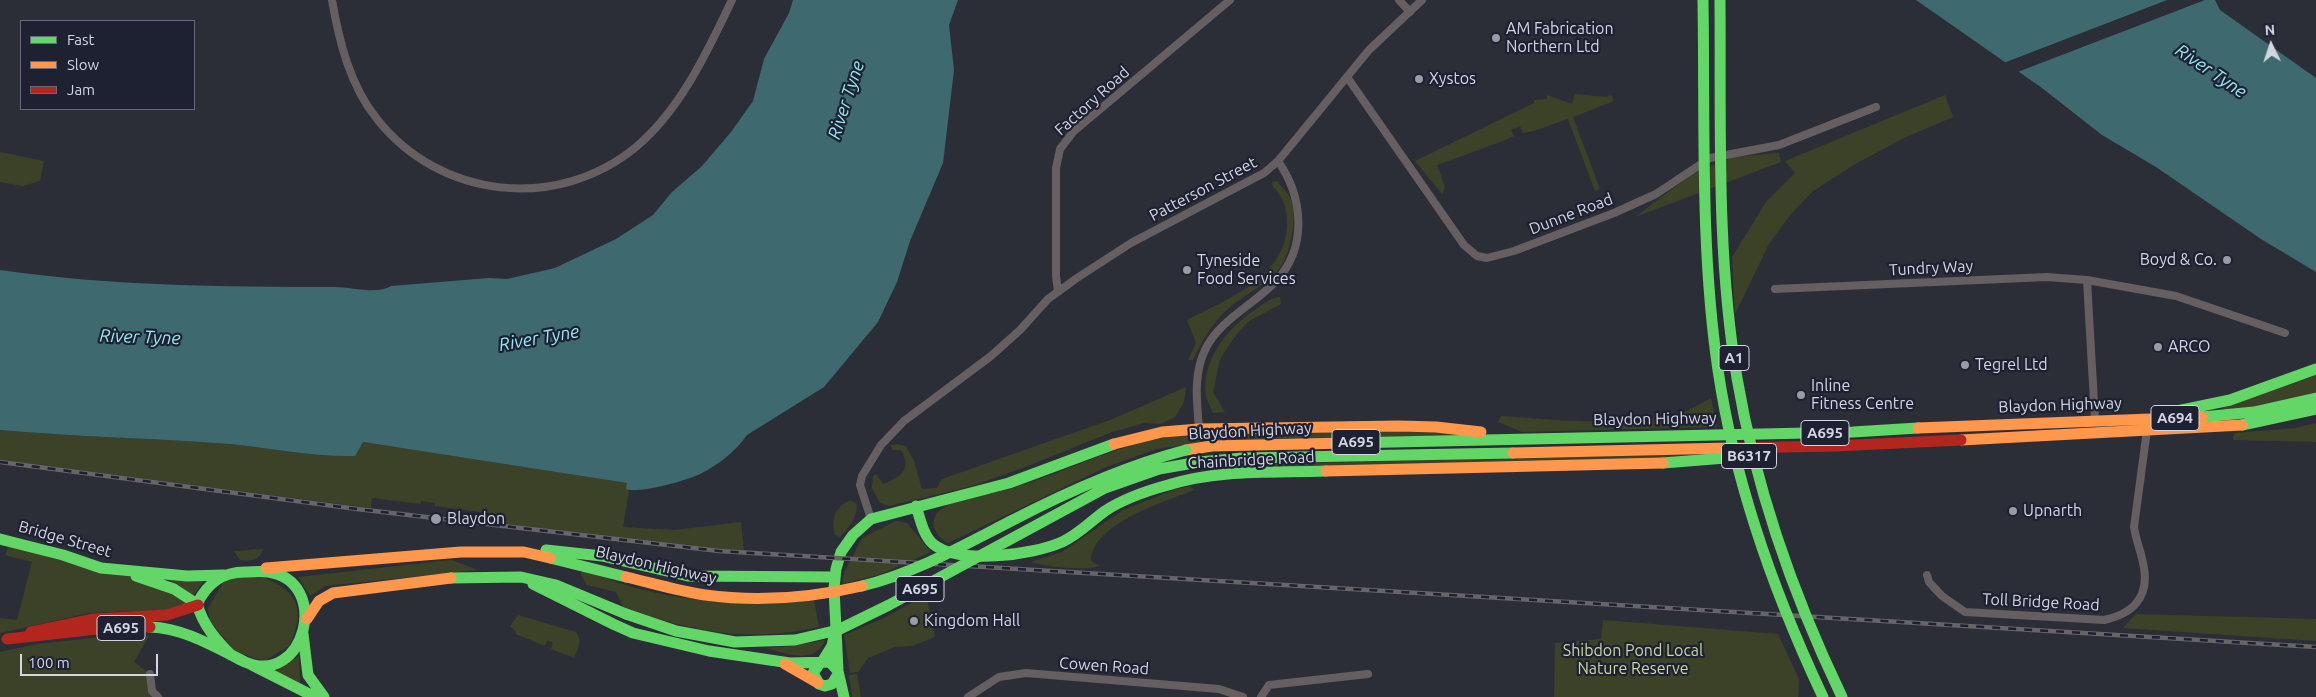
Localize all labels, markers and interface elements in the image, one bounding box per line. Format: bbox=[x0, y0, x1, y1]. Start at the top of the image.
place label: AM Fabrication Northern Ltd bbox=[1506, 19, 1614, 57]
legend bbox=[20, 20, 195, 110]
north arrow bbox=[2246, 20, 2296, 70]
text: N bbox=[2264, 22, 2276, 38]
text: Fast bbox=[67, 31, 94, 48]
marker: AM Fabrication Northern Ltd bbox=[1490, 32, 1502, 44]
water label: River Tyne bbox=[2171, 39, 2251, 103]
text: Slow bbox=[67, 56, 99, 73]
water label: River Tyne bbox=[823, 58, 869, 142]
street label: Factory Road bbox=[1051, 62, 1133, 140]
place label: Xystos bbox=[1429, 69, 1476, 89]
marker: Xystos bbox=[1413, 73, 1425, 85]
text: Jam bbox=[67, 81, 95, 98]
street label: Patterson Street bbox=[1146, 153, 1260, 225]
street label: Dunne Road bbox=[1526, 189, 1616, 239]
place label: Boyd & Co. bbox=[2140, 250, 2217, 270]
place label: Tyneside Food Services bbox=[1197, 251, 1296, 289]
marker: Boyd & Co. bbox=[2221, 254, 2233, 266]
street label: Tundry Way bbox=[1888, 256, 1974, 280]
marker: Tyneside Food Services bbox=[1181, 264, 1193, 276]
water label: River Tyne bbox=[497, 320, 581, 356]
water label: River Tyne bbox=[99, 325, 181, 349]
place label: ARCO bbox=[2168, 337, 2210, 357]
marker: ARCO bbox=[2152, 341, 2164, 353]
road number: A1 bbox=[1719, 346, 1749, 370]
place label: Tegrel Ltd bbox=[1975, 355, 2048, 375]
marker: Tegrel Ltd bbox=[1959, 359, 1971, 371]
place label: Inline Fitness Centre bbox=[1811, 376, 1914, 414]
marker: Inline Fitness Centre bbox=[1795, 389, 1807, 401]
street label: Blaydon Highway bbox=[1998, 393, 2122, 417]
road number: A694 bbox=[2151, 406, 2199, 430]
street label: Blaydon Highway bbox=[1593, 408, 1717, 430]
street label: Blaydon Highway bbox=[1188, 418, 1312, 444]
road number: A695 bbox=[1801, 420, 1849, 446]
road number: A695 bbox=[1332, 430, 1380, 454]
road number: B6317 bbox=[1722, 444, 1776, 468]
street label: Chainbridge Road bbox=[1187, 447, 1315, 473]
place label: Upnarth bbox=[2023, 501, 2082, 521]
marker: Upnarth bbox=[2007, 505, 2019, 517]
place label: Blaydon bbox=[447, 509, 505, 529]
marker: Blaydon bbox=[429, 512, 443, 526]
street label: Bridge Street bbox=[16, 517, 114, 561]
street label: Blaydon Highway bbox=[594, 542, 718, 588]
road number: A695 bbox=[896, 576, 944, 602]
street label: Toll Bridge Road bbox=[1982, 589, 2100, 615]
place label: Kingdom Hall bbox=[924, 611, 1020, 631]
marker: Kingdom Hall bbox=[908, 615, 920, 627]
road number: A695 bbox=[97, 616, 145, 640]
park label: Shibdon Pond Local Nature Reserve bbox=[1563, 641, 1703, 679]
scale bar bbox=[22, 644, 160, 676]
street label: Cowen Road bbox=[1058, 653, 1150, 679]
text: 100 m bbox=[28, 654, 70, 671]

